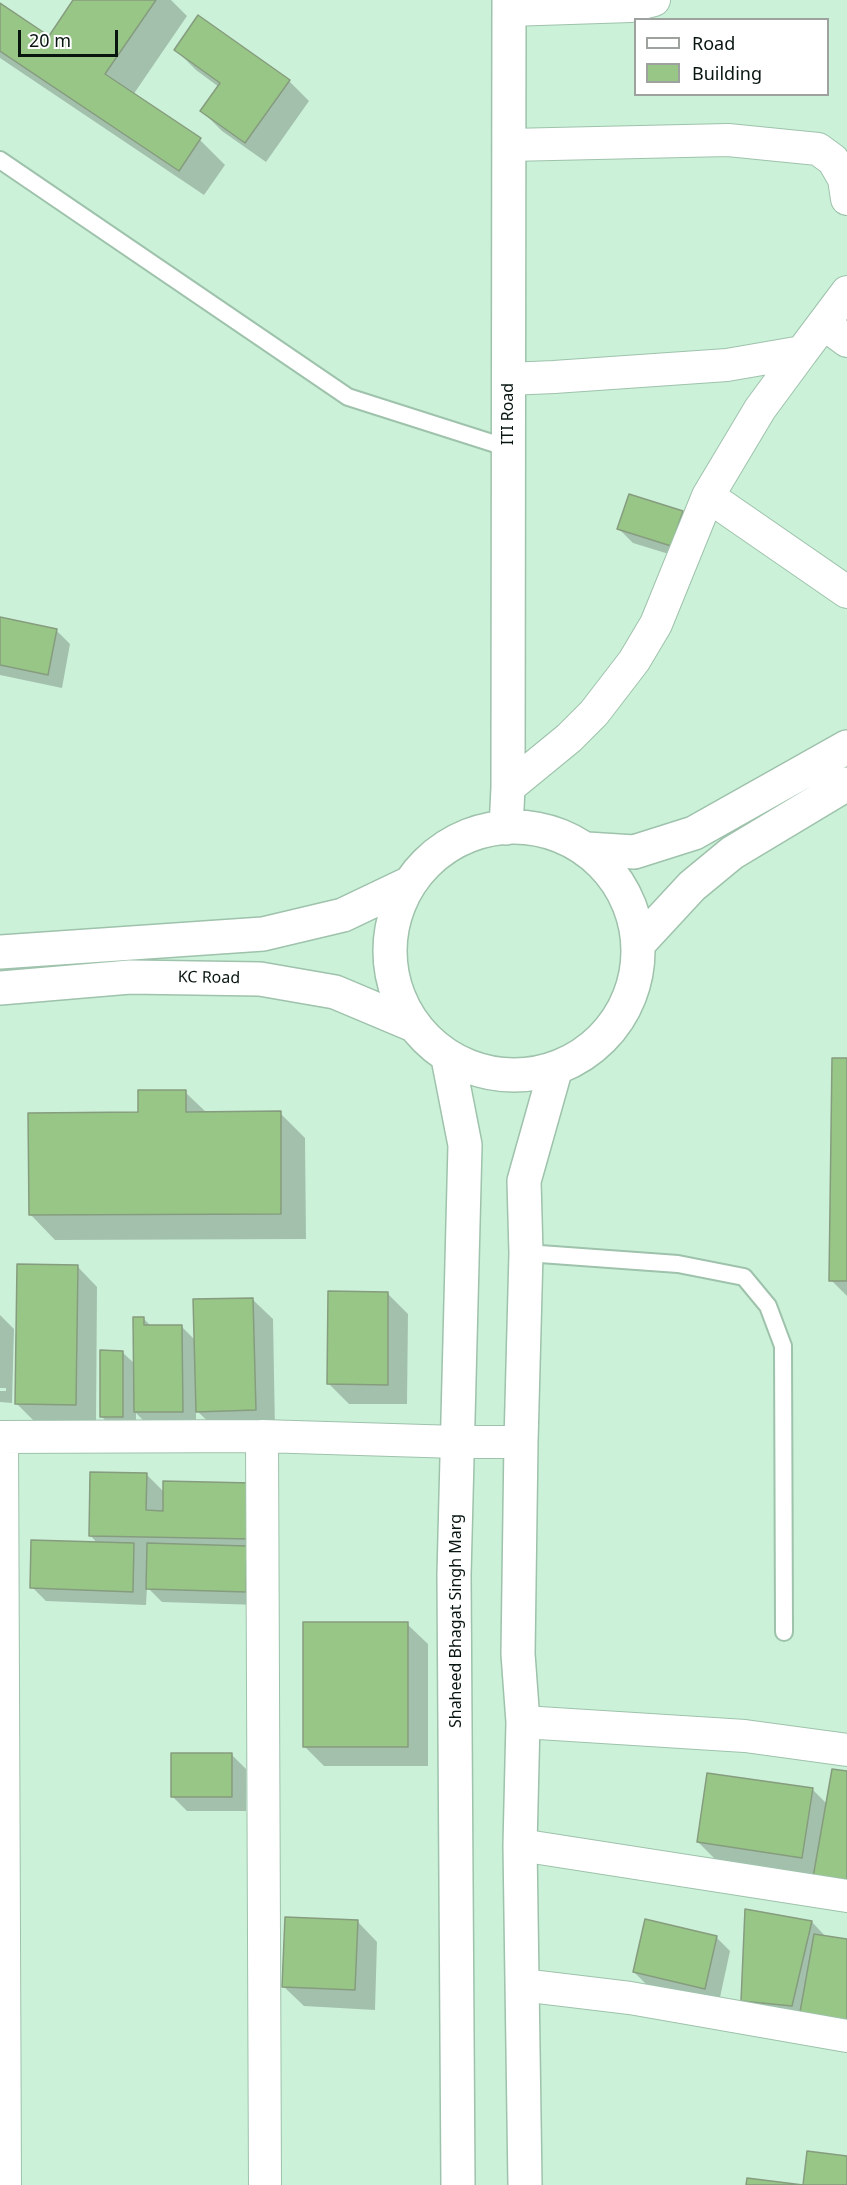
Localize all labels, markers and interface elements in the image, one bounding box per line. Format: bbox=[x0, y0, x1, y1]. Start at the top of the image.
scale bar bbox=[21, 18, 122, 56]
legend bbox=[634, 18, 829, 96]
text: 20 m bbox=[29, 28, 71, 52]
text: Road bbox=[692, 31, 735, 55]
text: Building bbox=[692, 61, 762, 85]
street label: ITI Road bbox=[498, 383, 518, 445]
street label: KC Road bbox=[178, 968, 240, 988]
street label: Shaheed Bhagat Singh Marg bbox=[446, 1514, 466, 1728]

